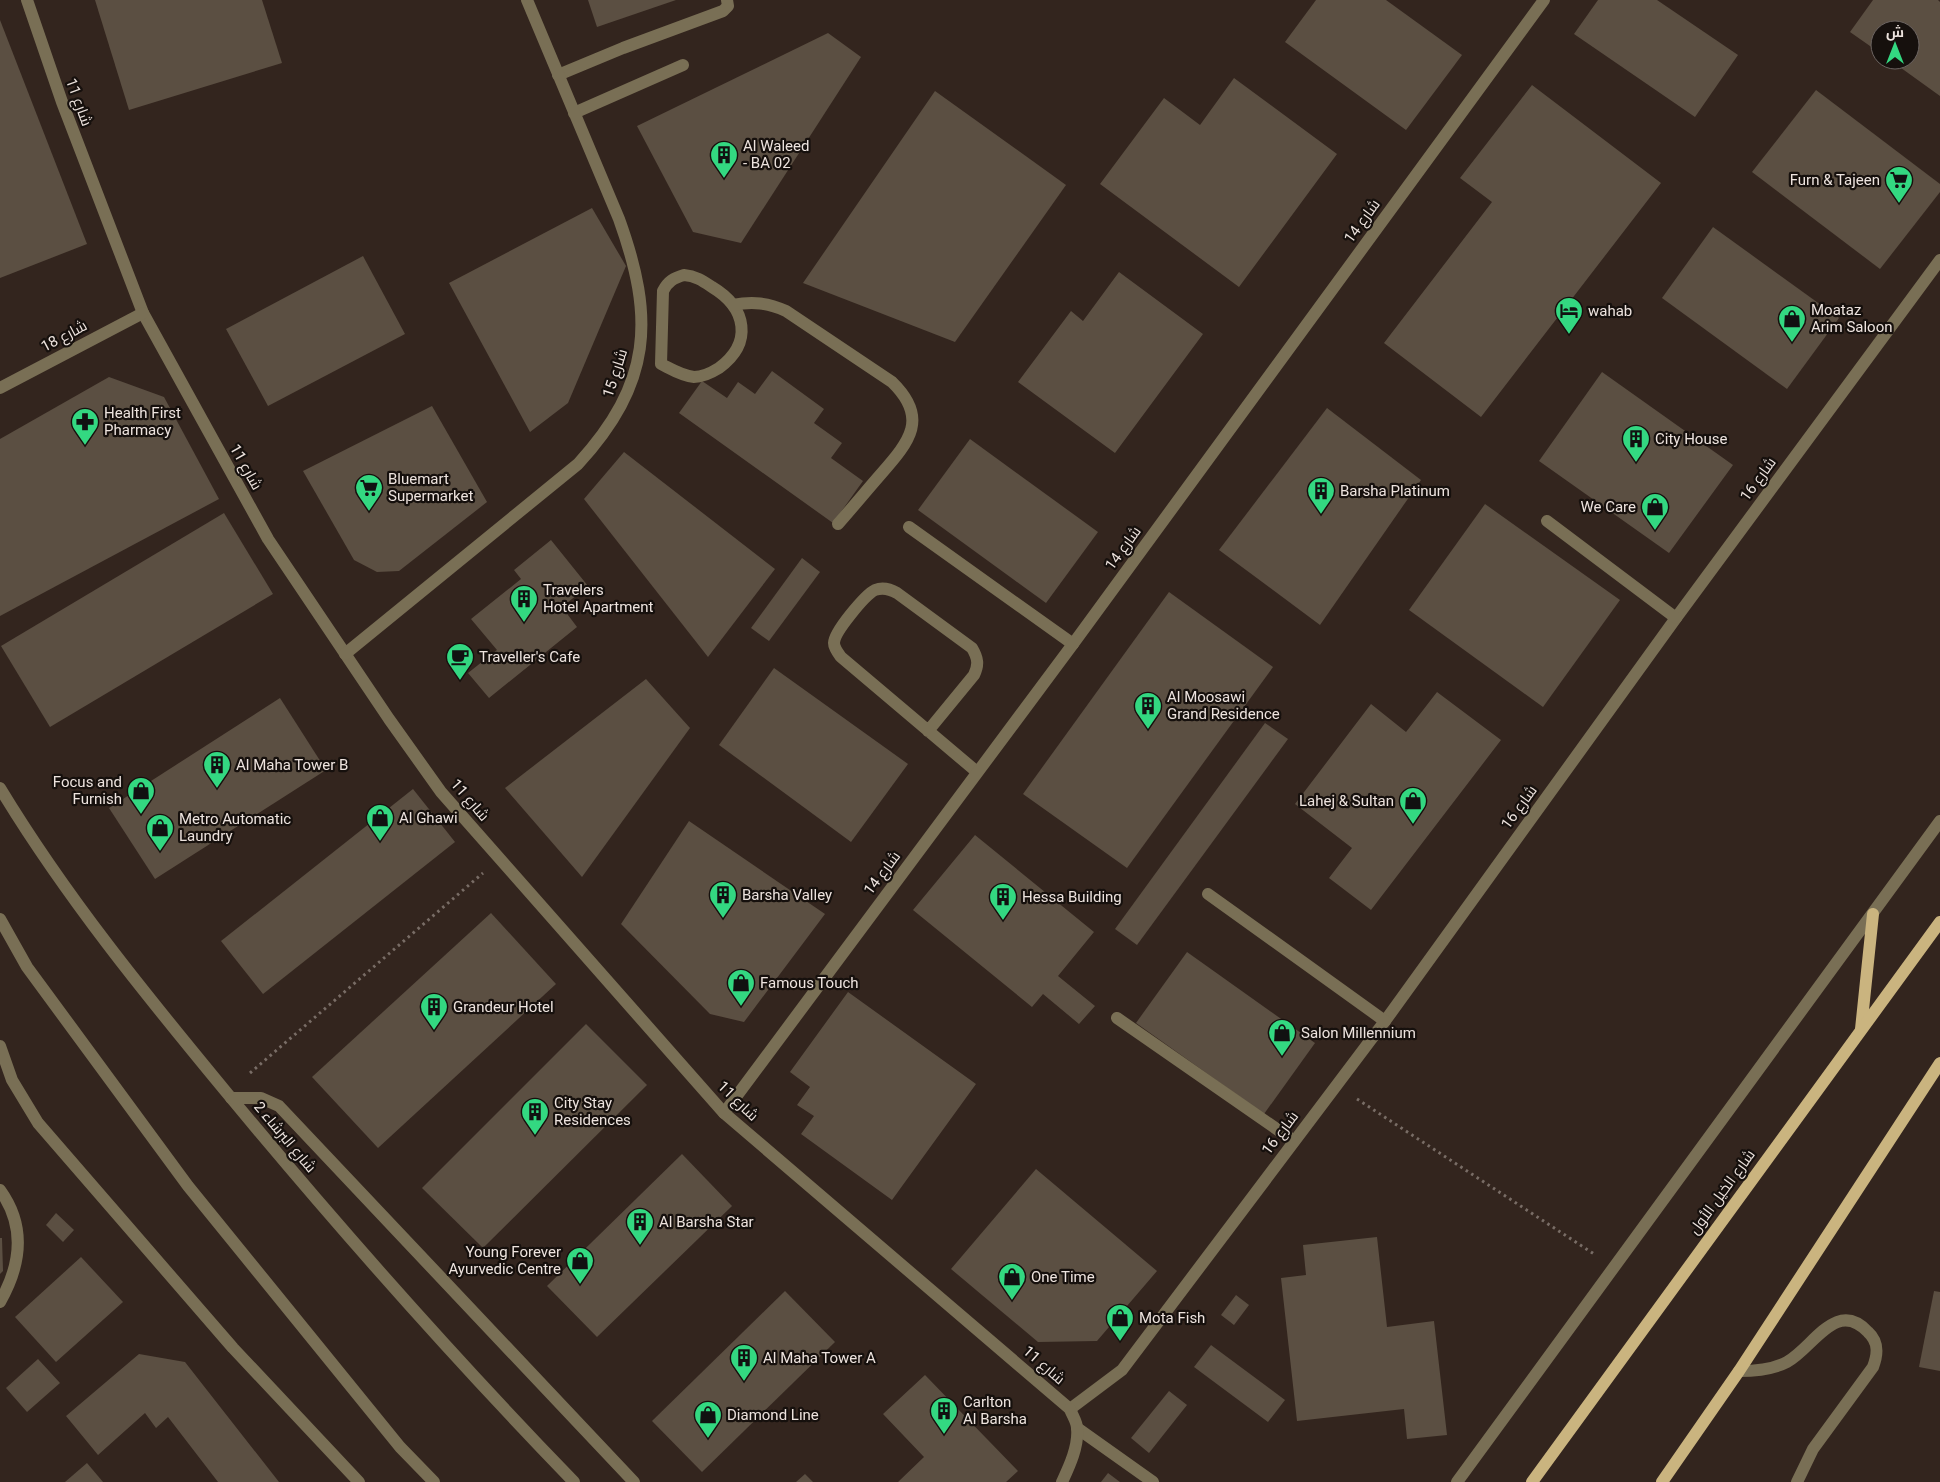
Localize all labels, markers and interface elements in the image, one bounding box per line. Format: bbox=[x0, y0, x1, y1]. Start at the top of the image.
north arrow bbox=[1870, 20, 1920, 70]
text: ش bbox=[1886, 24, 1904, 41]
street label: شارع 11 bbox=[60, 76, 96, 129]
place label: Al Waleed - BA 02 bbox=[743, 137, 809, 172]
building icon: Al Waleed - BA 02 bbox=[709, 140, 739, 179]
supermarket icon: Furn & Tajeen bbox=[1884, 165, 1914, 204]
place label: Furn & Tajeen bbox=[1790, 171, 1880, 189]
street label: شارع 14 bbox=[1340, 196, 1385, 248]
hotel icon: wahab bbox=[1554, 296, 1584, 335]
place label: Moataz Arim Saloon bbox=[1811, 301, 1893, 336]
place label: wahab bbox=[1588, 302, 1632, 320]
shop icon: Moataz Arim Saloon bbox=[1777, 304, 1807, 343]
street label: شارع 18 bbox=[38, 316, 91, 357]
street label: شارع 15 bbox=[599, 347, 633, 400]
place label: Health First Pharmacy bbox=[104, 404, 181, 439]
pharmacy icon: Health First Pharmacy bbox=[70, 407, 100, 446]
building icon: City House bbox=[1621, 424, 1651, 463]
place label: City House bbox=[1655, 430, 1727, 448]
street label: شارع 11 bbox=[224, 441, 266, 494]
street label: شارع 16 bbox=[1736, 454, 1781, 506]
place label: Bluemart Supermarket bbox=[388, 470, 473, 505]
supermarket icon: Bluemart Supermarket bbox=[354, 473, 384, 512]
building icon: Barsha Platinum bbox=[1306, 476, 1336, 515]
place label: Barsha Platinum bbox=[1340, 482, 1450, 500]
shop icon: We Care bbox=[1640, 492, 1670, 531]
place label: We Care bbox=[1580, 498, 1636, 516]
street label: شارع 14 bbox=[1101, 523, 1146, 575]
place label: Travelers Hotel Apartment bbox=[543, 581, 654, 616]
building icon: Travelers Hotel Apartment bbox=[509, 584, 539, 623]
cafe icon: Traveller's Cafe bbox=[445, 642, 475, 681]
place label: Traveller's Cafe bbox=[479, 648, 580, 666]
place label: Al Moosawi Grand Residence bbox=[1167, 688, 1280, 723]
building icon: Al Moosawi Grand Residence bbox=[1133, 691, 1163, 730]
building icon: Al Maha Tower B bbox=[202, 750, 232, 789]
place label: Al Maha Tower B bbox=[236, 756, 348, 774]
place label: Focus and Furnish bbox=[53, 773, 122, 808]
street label: شارع 11 bbox=[445, 775, 493, 826]
shop icon: Focus and Furnish bbox=[126, 776, 156, 815]
street label: شارع 16 bbox=[1497, 782, 1542, 834]
shop icon: Lahej & Sultan bbox=[1398, 786, 1428, 825]
place label: Lahej & Sultan bbox=[1299, 792, 1394, 810]
shop icon: Al Ghawi bbox=[365, 803, 395, 842]
place label: Al Ghawi bbox=[399, 809, 458, 827]
place label: Metro Automatic Laundry bbox=[179, 810, 291, 845]
shop icon: Metro Automatic Laundry bbox=[145, 813, 175, 852]
street label: شارع 14 bbox=[860, 848, 906, 899]
building icon: Barsha Valley bbox=[708, 880, 738, 919]
building icon: Hessa Building bbox=[988, 882, 1018, 921]
place label: Barsha Valley bbox=[742, 886, 832, 904]
place label: Hessa Building bbox=[1022, 888, 1122, 906]
shop icon: Famous Touch bbox=[726, 968, 756, 1007]
place label: Famous Touch bbox=[760, 974, 859, 992]
building icon: Grandeur Hotel bbox=[419, 992, 449, 1031]
place label: Grandeur Hotel bbox=[453, 998, 554, 1016]
shop icon: Salon Millennium bbox=[1267, 1018, 1297, 1057]
place label: Salon Millennium bbox=[1301, 1024, 1416, 1042]
street label: شارع 11 bbox=[712, 1077, 762, 1126]
place label: City Stay Residences bbox=[554, 1094, 631, 1129]
building icon: City Stay Residences bbox=[520, 1097, 550, 1136]
street label: شارع البرشاء 2 bbox=[249, 1098, 320, 1177]
street label: شارع 16 bbox=[1258, 1108, 1304, 1159]
street label: شارع الخيل الأول bbox=[1685, 1146, 1760, 1239]
building icon: Al Barsha Star bbox=[625, 1207, 655, 1246]
place label: Al Barsha Star bbox=[659, 1213, 754, 1231]
place label: Young Forever Ayurvedic Centre bbox=[448, 1243, 561, 1278]
shop icon: Young Forever Ayurvedic Centre bbox=[565, 1246, 595, 1285]
shop icon: One Time bbox=[997, 1262, 1027, 1301]
place label: One Time bbox=[1031, 1268, 1095, 1286]
shop icon: Mota Fish bbox=[1105, 1303, 1135, 1342]
place label: Mota Fish bbox=[1139, 1309, 1205, 1327]
street label: شارع 11 bbox=[1018, 1342, 1069, 1390]
building icon: Al Maha Tower A bbox=[729, 1343, 759, 1382]
place label: Al Maha Tower A bbox=[763, 1349, 876, 1367]
place label: Carlton Al Barsha bbox=[963, 1393, 1027, 1428]
building icon: Carlton Al Barsha bbox=[929, 1396, 959, 1435]
shop icon: Diamond Line bbox=[693, 1400, 723, 1439]
place label: Diamond Line bbox=[727, 1406, 819, 1424]

